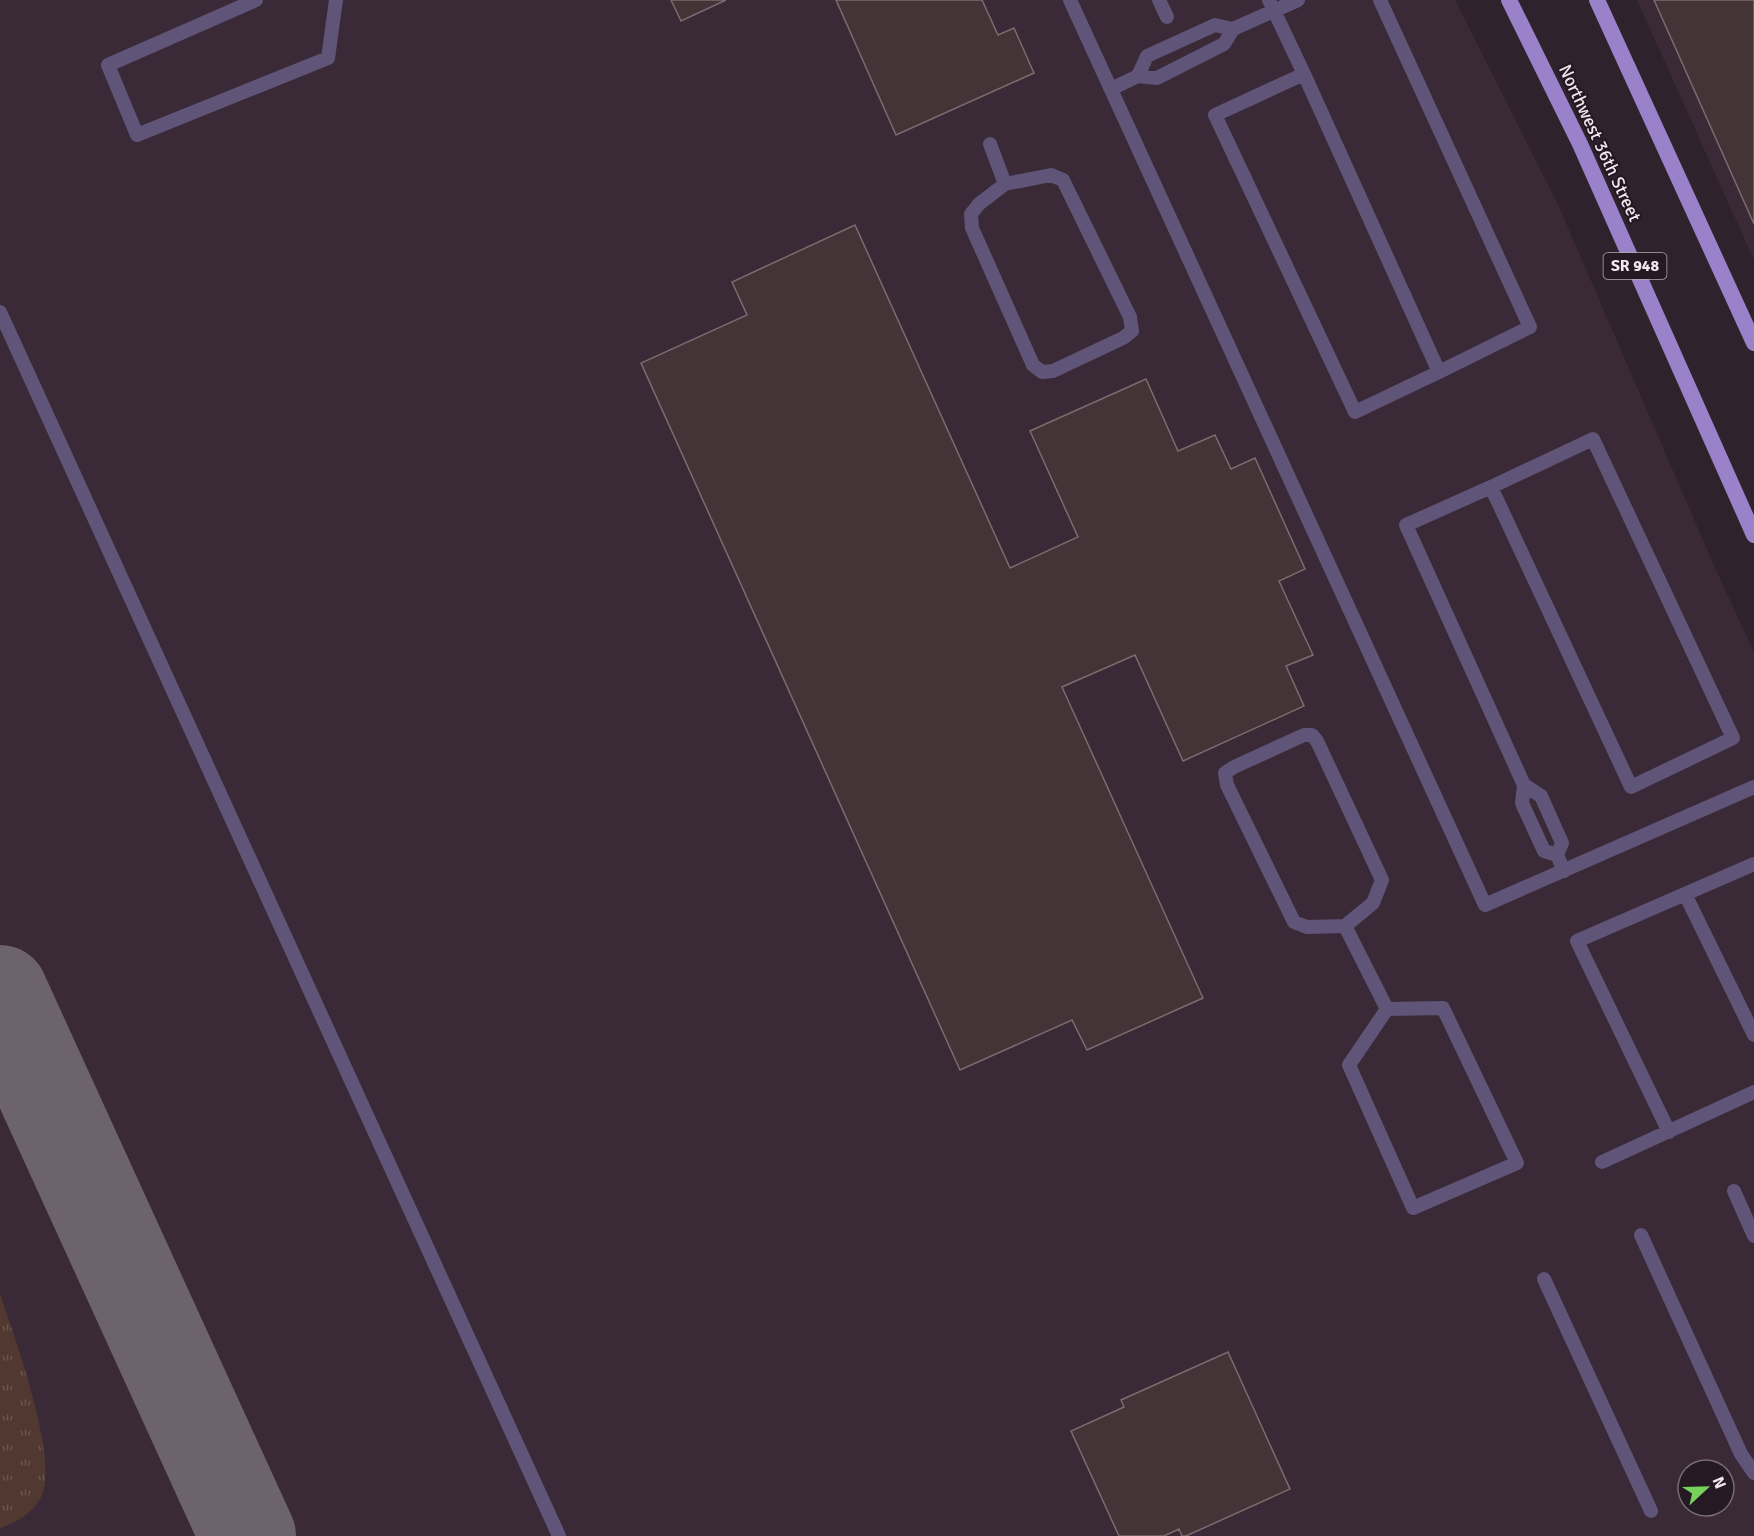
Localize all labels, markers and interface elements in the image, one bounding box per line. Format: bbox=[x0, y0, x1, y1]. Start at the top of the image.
street label: Northwest 36th Street bbox=[1554, 61, 1646, 225]
road number: SR 948 bbox=[1604, 253, 1666, 279]
north arrow bbox=[1676, 1458, 1736, 1518]
text: N bbox=[1708, 1474, 1730, 1492]

